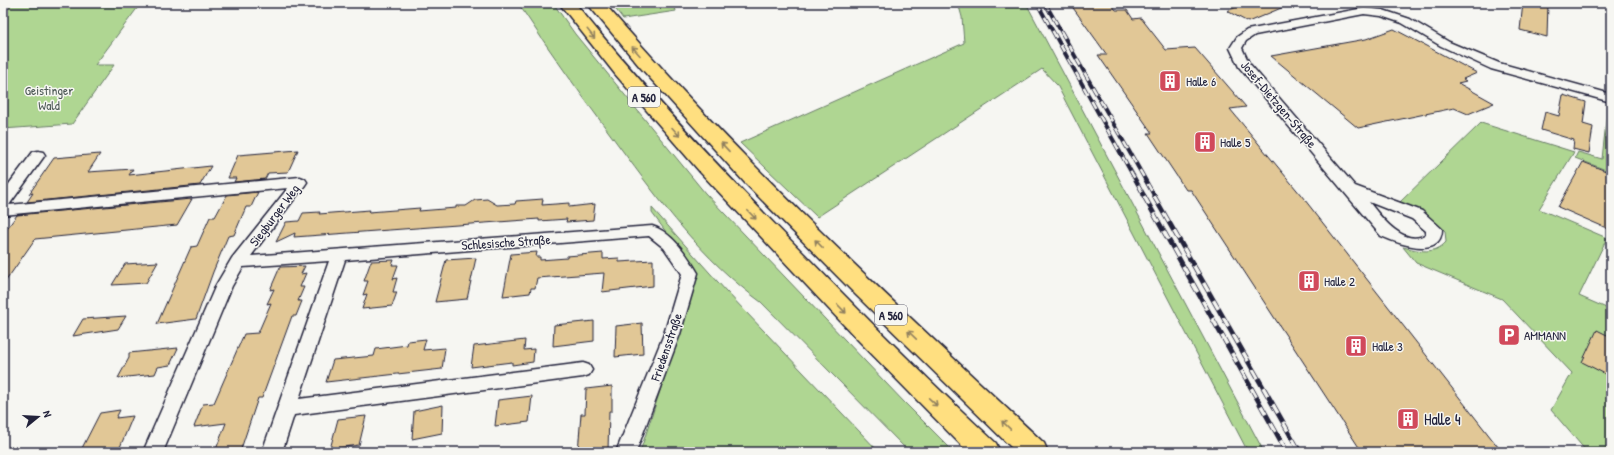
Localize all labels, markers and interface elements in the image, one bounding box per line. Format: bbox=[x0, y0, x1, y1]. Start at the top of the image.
one-way arrow bbox=[587, 28, 595, 39]
one-way arrow bbox=[632, 46, 641, 57]
street label: Josef-Dietzgen-Straße bbox=[1237, 56, 1321, 152]
building icon: Halle 6 bbox=[1157, 68, 1183, 94]
place label: Halle 6 bbox=[1186, 72, 1216, 90]
park label: Geistinger Wald bbox=[25, 81, 73, 114]
road number: A 560 bbox=[628, 87, 660, 107]
one-way arrow bbox=[671, 127, 681, 137]
building icon: Halle 5 bbox=[1192, 129, 1218, 155]
place label: Halle 5 bbox=[1220, 133, 1251, 151]
one-way arrow bbox=[720, 142, 729, 152]
street label: Siegburger Weg bbox=[245, 180, 303, 250]
one-way arrow bbox=[747, 210, 757, 220]
street label: Schlesische Straße bbox=[461, 230, 551, 254]
one-way arrow bbox=[814, 239, 824, 249]
building icon: Halle 2 bbox=[1296, 268, 1322, 294]
place label: Halle 2 bbox=[1324, 272, 1355, 290]
one-way arrow bbox=[837, 304, 847, 314]
road number: A 560 bbox=[875, 305, 907, 325]
street label: Friedensstraße bbox=[646, 311, 686, 384]
parking icon: AMMANN bbox=[1496, 322, 1522, 348]
place label: AMMANN bbox=[1524, 326, 1566, 344]
one-way arrow bbox=[907, 330, 917, 339]
building icon: Halle 3 bbox=[1343, 333, 1369, 359]
place label: Halle 3 bbox=[1372, 337, 1403, 355]
north arrow bbox=[18, 397, 58, 437]
one-way arrow bbox=[928, 397, 938, 407]
building icon: Halle 4 bbox=[1395, 406, 1421, 432]
place label: Halle 4 bbox=[1424, 408, 1461, 430]
text: N bbox=[40, 409, 55, 419]
one-way arrow bbox=[1001, 420, 1011, 430]

